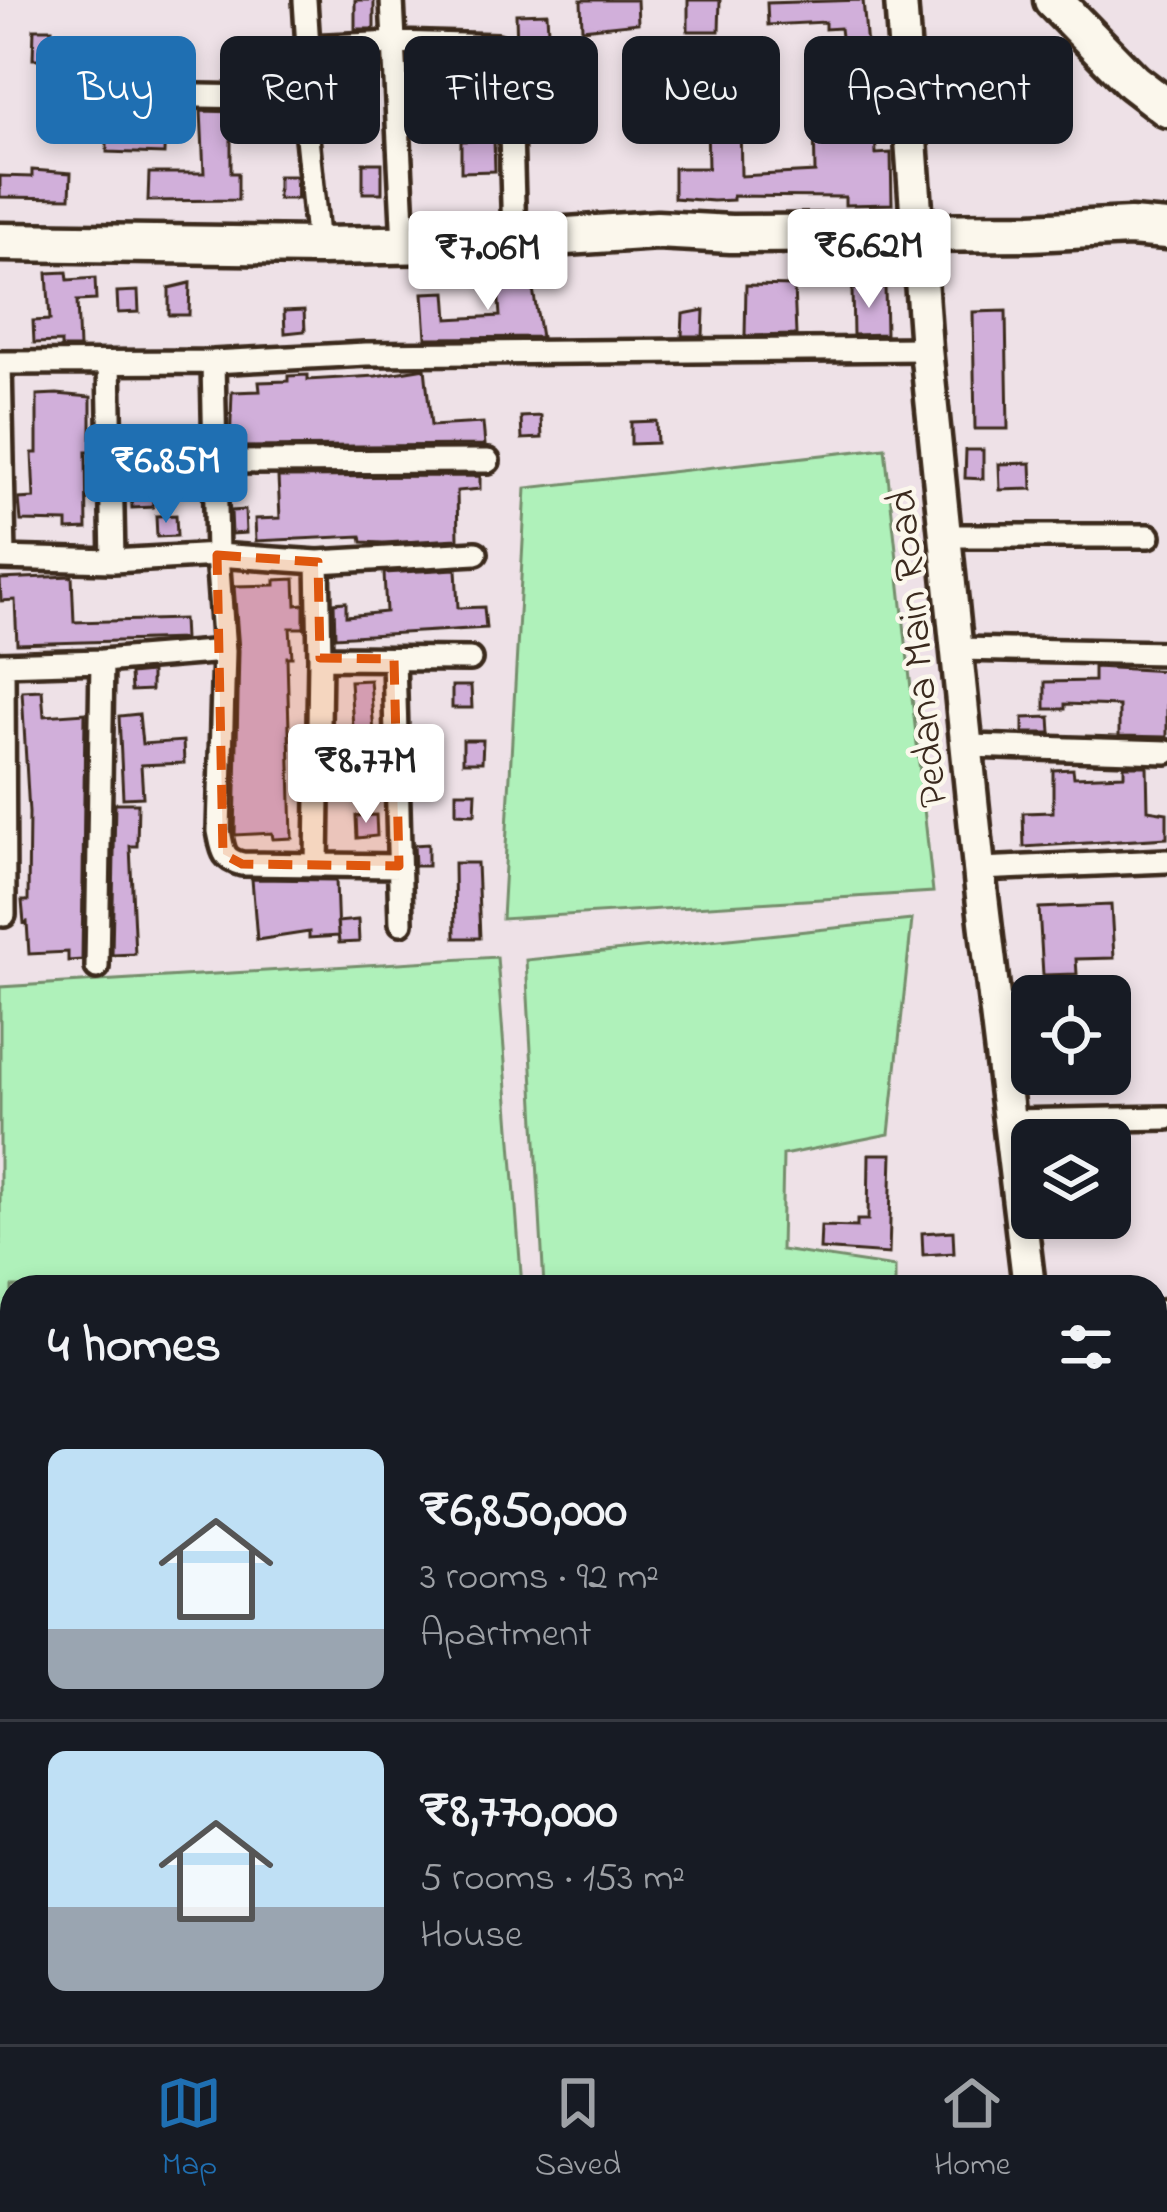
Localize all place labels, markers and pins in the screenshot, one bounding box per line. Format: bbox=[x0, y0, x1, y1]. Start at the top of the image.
pin: ₹6.62M bbox=[771, 209, 967, 311]
pin: ₹7.06M bbox=[390, 211, 586, 313]
pin: ₹6.85M bbox=[68, 424, 264, 526]
pin: ₹8.77M bbox=[268, 724, 464, 826]

